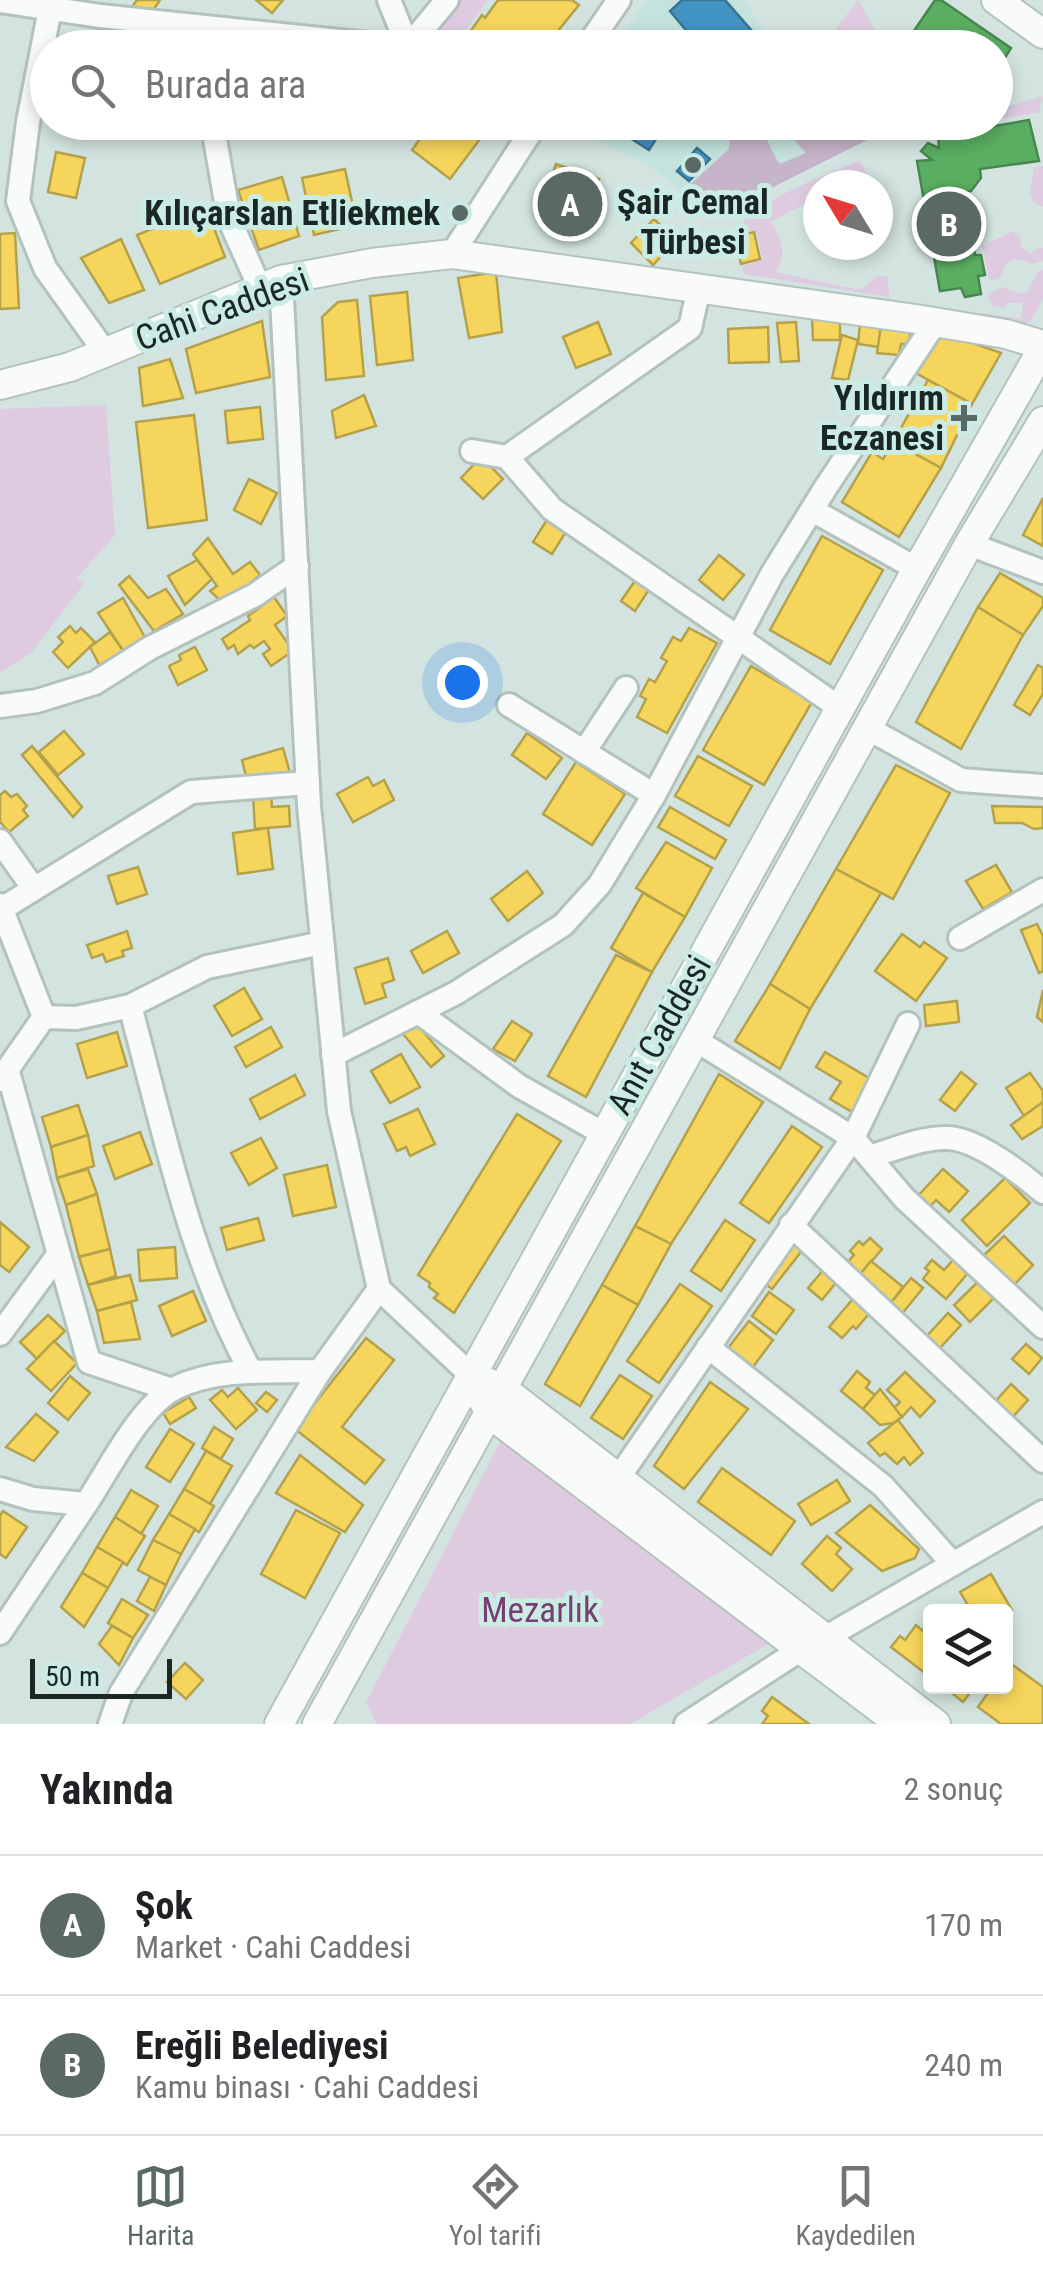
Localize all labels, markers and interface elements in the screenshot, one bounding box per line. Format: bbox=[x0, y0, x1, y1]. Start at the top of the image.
search box bbox=[30, 30, 1013, 140]
icon: search bbox=[65, 58, 120, 113]
text: Burada ara bbox=[145, 63, 306, 107]
marker: Şair Cemal Türbesi bbox=[682, 154, 704, 176]
pin: A bbox=[538, 166, 602, 242]
north arrow bbox=[803, 170, 893, 260]
place label: Şair Cemal Türbesi bbox=[617, 182, 769, 263]
pin: B bbox=[916, 186, 982, 262]
place label: Kılıçarslan Etliekmek bbox=[144, 193, 440, 234]
marker: Kılıçarslan Etliekmek bbox=[449, 202, 471, 224]
street label: Cahi Caddesi bbox=[130, 259, 314, 360]
place label: Yıldırım Eczanesi bbox=[820, 378, 944, 459]
marker: Yıldırım Eczanesi bbox=[953, 407, 975, 429]
your location bbox=[437, 657, 488, 708]
street label: Anıt Caddesi bbox=[599, 949, 720, 1122]
park label: Mezarlık bbox=[481, 1590, 599, 1631]
map controls bbox=[923, 1604, 1013, 1694]
button: layers bbox=[923, 1604, 1013, 1694]
scale bar bbox=[30, 1654, 172, 1698]
text: 50 m bbox=[45, 1660, 100, 1693]
text: Yakında bbox=[40, 1765, 174, 1814]
text: 2 sonuç bbox=[903, 1770, 1003, 1808]
text: Şok bbox=[135, 1884, 193, 1928]
text: A bbox=[63, 1906, 82, 1944]
text: 170 m bbox=[924, 1906, 1003, 1944]
text: Market · Cahi Caddesi bbox=[135, 1928, 411, 1966]
text: Ereğli Belediyesi bbox=[135, 2024, 388, 2068]
text: B bbox=[64, 2046, 81, 2084]
text: 240 m bbox=[924, 2046, 1003, 2084]
text: Kamu binası · Cahi Caddesi bbox=[135, 2068, 479, 2106]
tab: Harita bbox=[127, 2159, 195, 2252]
tab: Yol tarifi bbox=[449, 2159, 541, 2252]
tab: Kaydedilen bbox=[795, 2159, 916, 2252]

